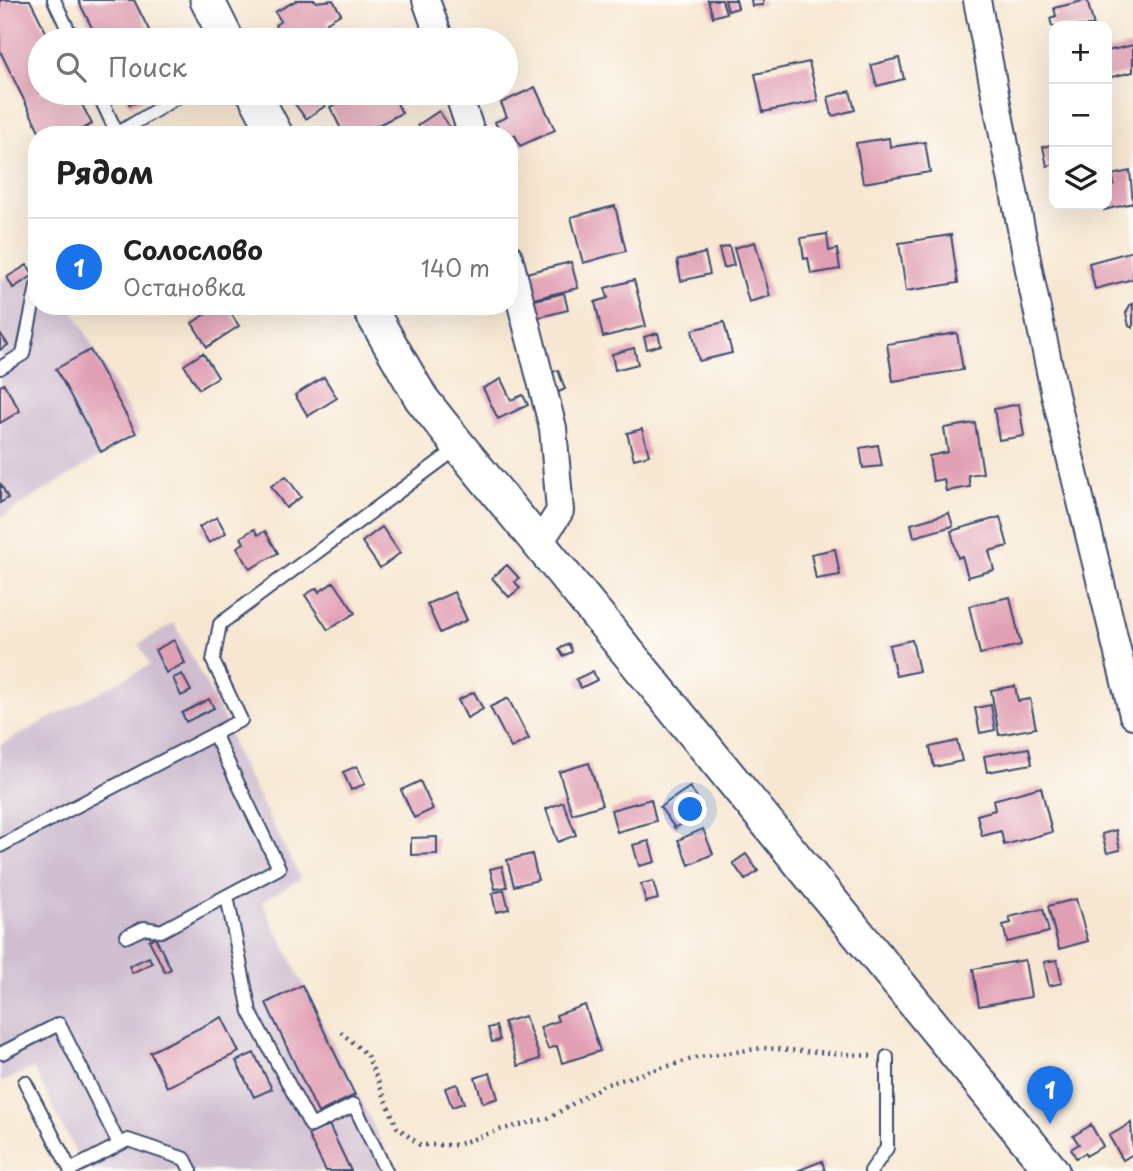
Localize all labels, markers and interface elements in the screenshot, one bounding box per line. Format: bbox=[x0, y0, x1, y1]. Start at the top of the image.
map controls bbox=[1049, 21, 1112, 210]
button: + bbox=[1049, 21, 1112, 84]
search box bbox=[28, 28, 518, 105]
text: Поиск bbox=[108, 47, 187, 86]
icon: search bbox=[52, 48, 90, 86]
button: − bbox=[1049, 84, 1112, 147]
button: layers bbox=[1049, 147, 1112, 210]
text: Рядом bbox=[56, 149, 154, 194]
text: Солослово bbox=[123, 230, 263, 269]
text: 1 bbox=[74, 250, 85, 285]
text: 140 m bbox=[421, 250, 490, 285]
text: Остановка bbox=[123, 269, 245, 304]
your location bbox=[673, 792, 707, 826]
pin: 1 bbox=[1027, 1066, 1073, 1124]

